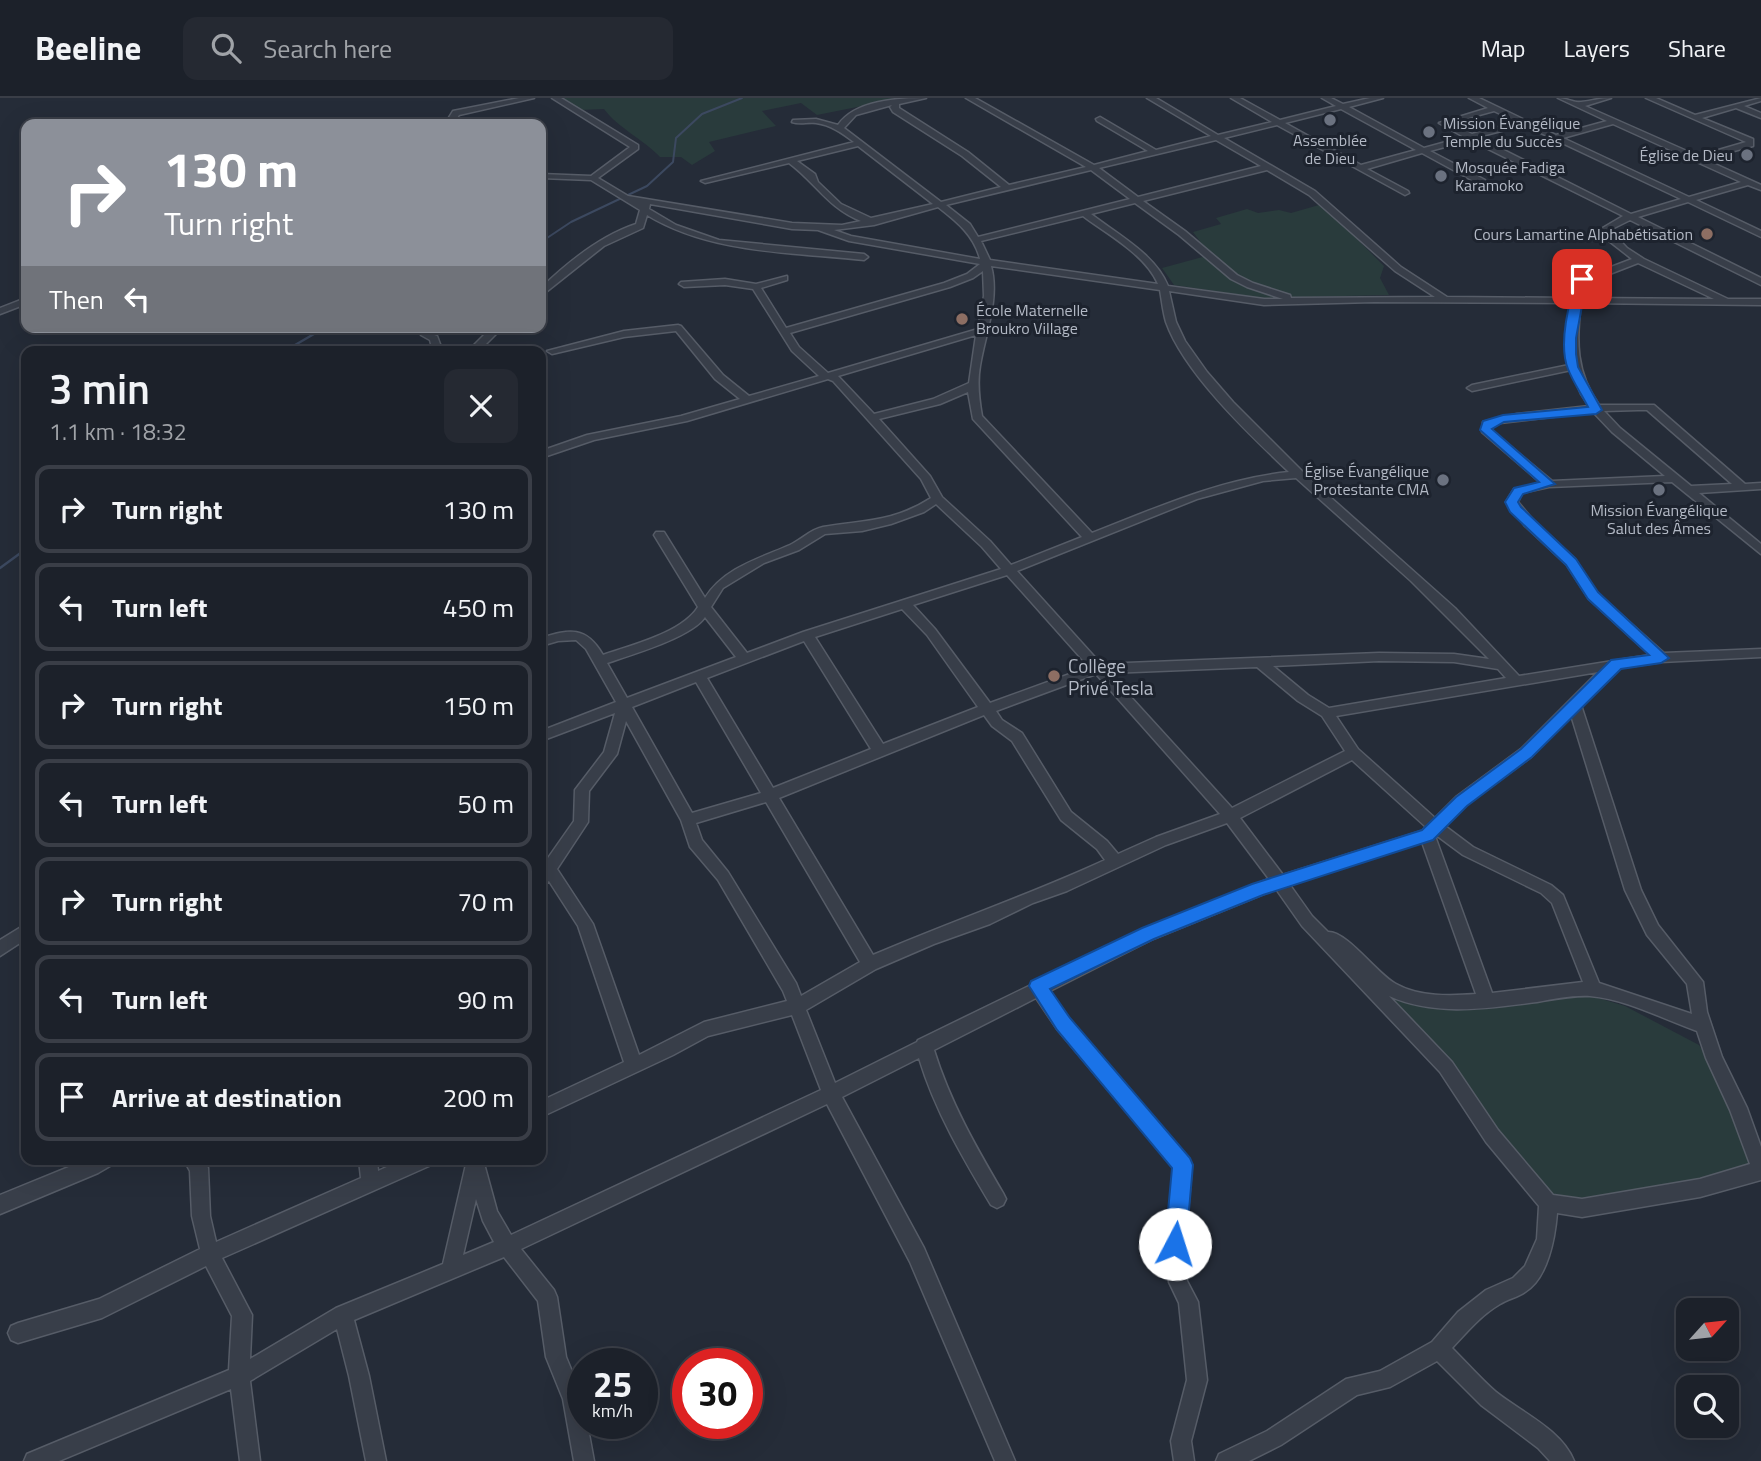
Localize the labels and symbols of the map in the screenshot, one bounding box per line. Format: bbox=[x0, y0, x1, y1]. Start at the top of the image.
place label: Mission Évangélique Temple du Succès bbox=[1443, 111, 1580, 153]
marker: Assemblée de Dieu bbox=[1322, 112, 1338, 128]
marker: Mission Évangélique Temple du Succès bbox=[1421, 124, 1437, 140]
place label: Assemblée de Dieu bbox=[1293, 128, 1367, 170]
place label: Église de Dieu bbox=[1639, 143, 1733, 167]
marker: Église de Dieu bbox=[1739, 147, 1755, 163]
place label: Mosquée Fadiga Karamoko bbox=[1455, 155, 1565, 197]
marker: Mosquée Fadiga Karamoko bbox=[1433, 168, 1449, 184]
place label: Cours Lamartine Alphabétisation bbox=[1474, 222, 1693, 246]
marker: Cours Lamartine Alphabétisation bbox=[1699, 226, 1715, 242]
pin bbox=[1552, 249, 1612, 309]
place label: École Maternelle Broukro Village bbox=[976, 298, 1088, 340]
marker: École Maternelle Broukro Village bbox=[954, 311, 970, 327]
place label: Église Évangélique Protestante CMA bbox=[1305, 459, 1429, 501]
marker: Église Évangélique Protestante CMA bbox=[1435, 472, 1451, 488]
marker: Mission Évangélique Salut des Âmes bbox=[1651, 482, 1667, 498]
place label: Mission Évangélique Salut des Âmes bbox=[1590, 498, 1728, 540]
place label: Collège Privé Tesla bbox=[1068, 651, 1154, 702]
marker: Collège Privé Tesla bbox=[1046, 668, 1062, 684]
position arrow bbox=[1138, 1207, 1212, 1281]
north arrow bbox=[1676, 1298, 1740, 1362]
speed limit sign: 30 bbox=[672, 1348, 763, 1439]

